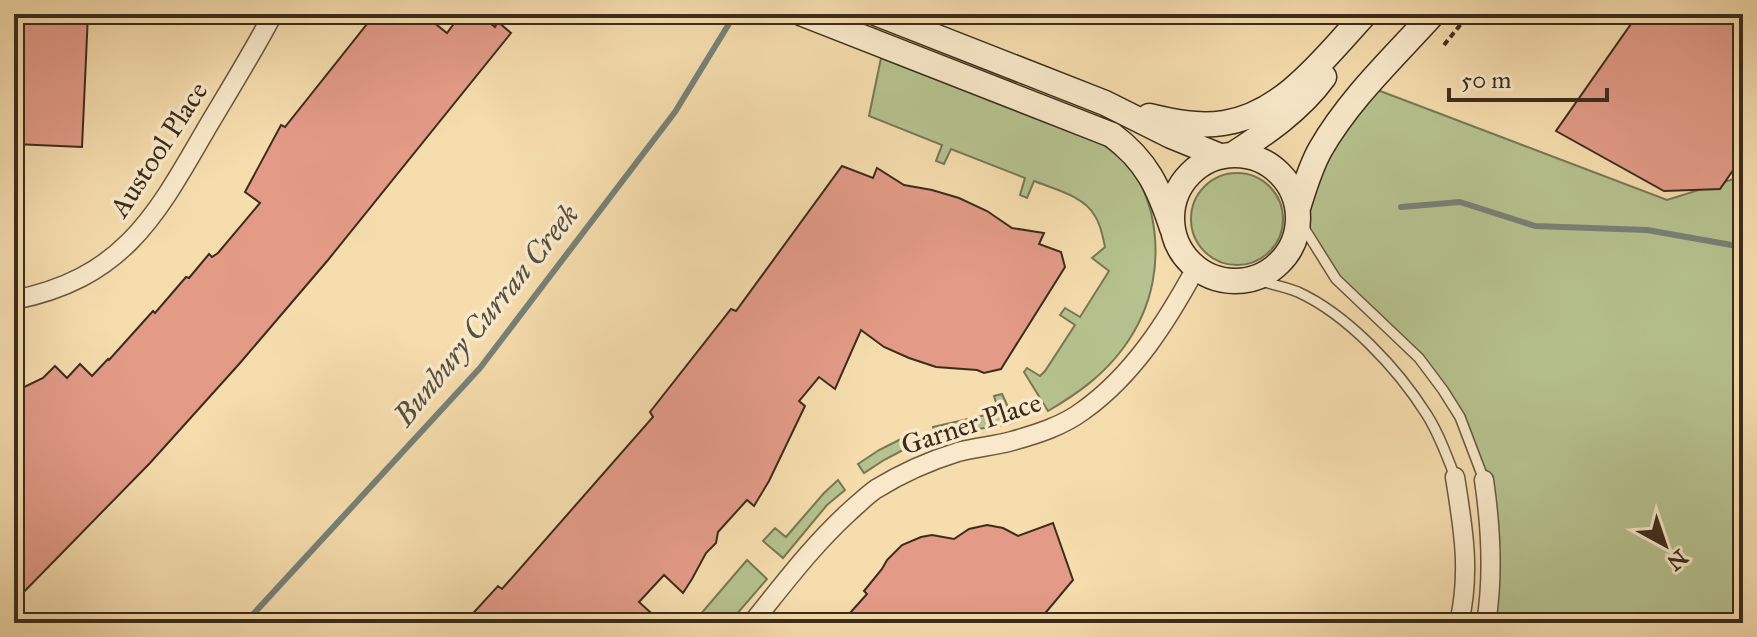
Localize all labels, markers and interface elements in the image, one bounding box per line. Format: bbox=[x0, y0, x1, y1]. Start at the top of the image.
scale bar bbox=[1449, 52, 1607, 102]
text: 50 m bbox=[1461, 65, 1511, 95]
street label: Austool Place bbox=[101, 75, 215, 224]
water label: Bunbury Curran Creek bbox=[384, 197, 586, 434]
street label: Garner Place bbox=[897, 384, 1046, 463]
north arrow bbox=[1625, 505, 1705, 585]
text: N bbox=[1661, 544, 1693, 576]

